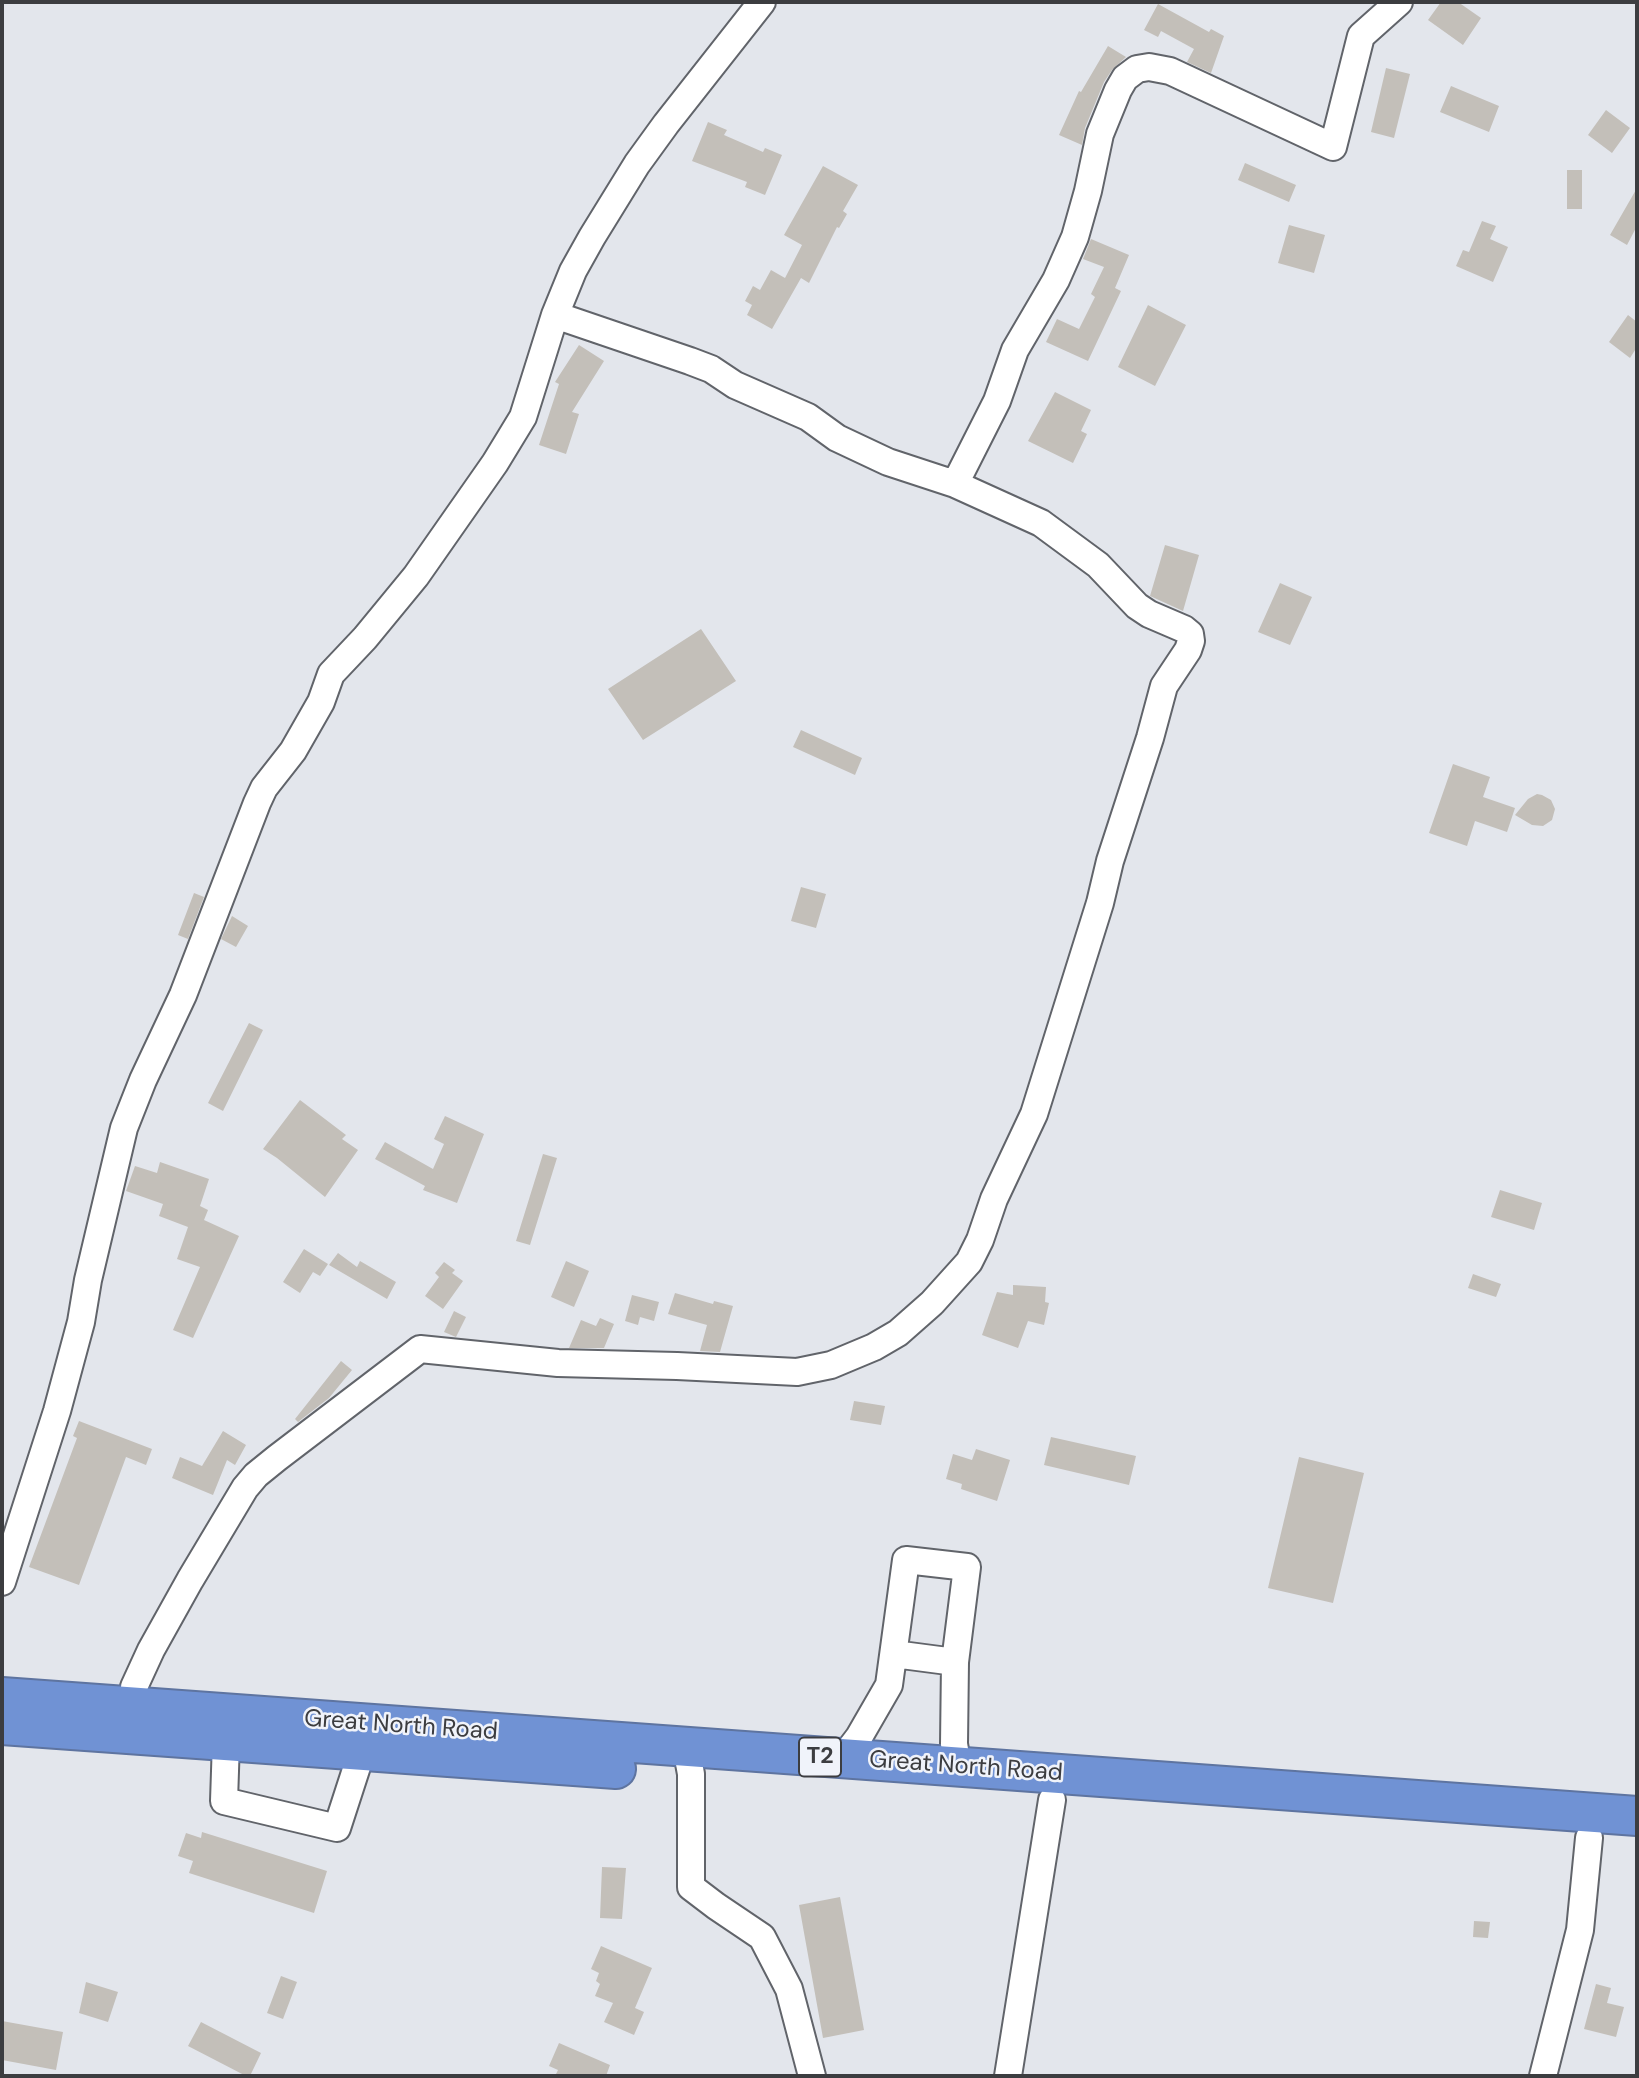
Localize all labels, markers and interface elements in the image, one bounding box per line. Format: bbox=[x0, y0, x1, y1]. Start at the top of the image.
street label: Great North Road bbox=[303, 1705, 499, 1747]
road number: T2 bbox=[799, 1738, 841, 1776]
street label: Great North Road bbox=[868, 1746, 1064, 1788]

